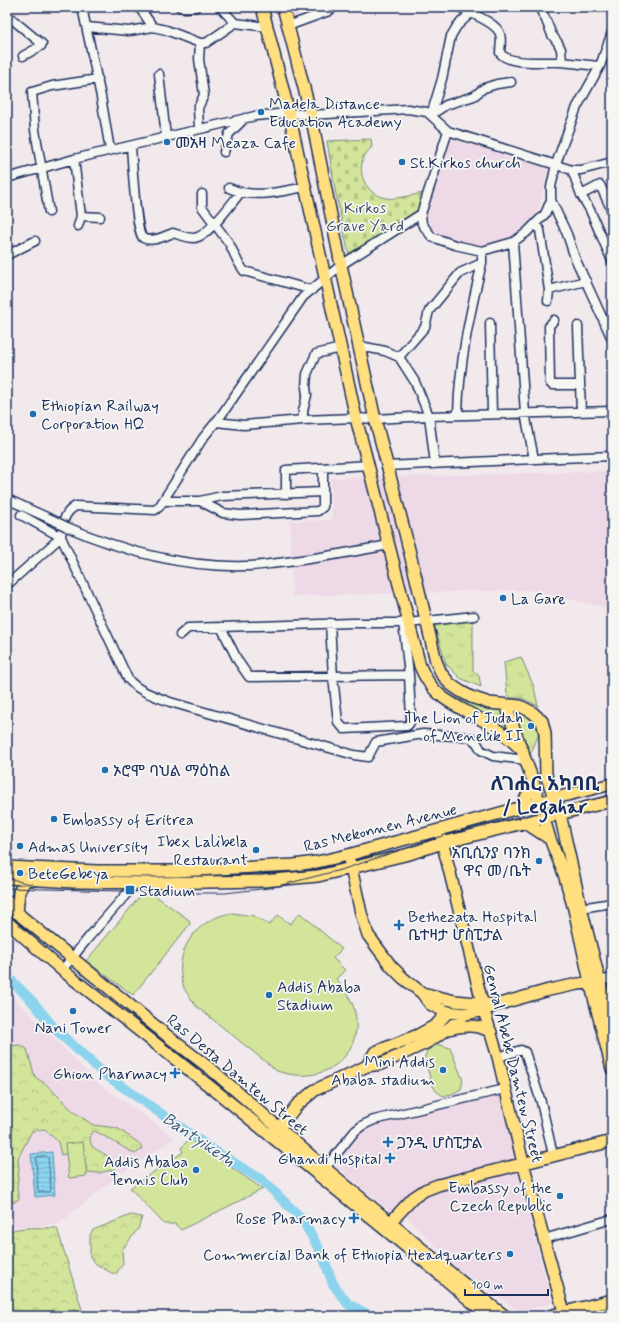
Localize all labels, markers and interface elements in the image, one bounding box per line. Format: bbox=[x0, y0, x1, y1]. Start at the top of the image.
place label: Madela Distance Education Academy bbox=[269, 94, 402, 133]
marker: Madela Distance Education Academy bbox=[256, 107, 266, 117]
place label: መአዛ Meaza Cafe bbox=[175, 133, 296, 154]
marker: መአዛ Meaza Cafe bbox=[162, 137, 172, 147]
place label: St.Kirkos church bbox=[410, 153, 521, 174]
marker: St.Kirkos church bbox=[397, 157, 407, 167]
park label: Kirkos Grave Yard bbox=[326, 198, 404, 237]
place label: Ethiopian Railway Corporation HQ bbox=[41, 396, 159, 435]
marker: Ethiopian Railway Corporation HQ bbox=[28, 409, 38, 419]
place label: La Gare bbox=[511, 589, 566, 610]
marker: La Gare bbox=[498, 593, 508, 603]
place label: The Lion of Judah of Menelik II bbox=[405, 708, 523, 747]
marker: The Lion of Judah of Menelik II bbox=[526, 721, 536, 731]
place label: ኦሮሞ ባህል ማዕከል bbox=[113, 761, 230, 782]
marker: ኦሮሞ ባህል ማዕከል bbox=[100, 765, 110, 775]
district label: ለገሐር አካባቢ / Legahar bbox=[491, 771, 600, 823]
street label: Ras Mekonnen Avenue bbox=[302, 799, 459, 858]
place label: Embassy of Eritrea bbox=[62, 810, 194, 831]
marker: Embassy of Eritrea bbox=[49, 814, 59, 824]
place label: Ibex Lalibela Restaurant bbox=[157, 832, 248, 871]
place label: Admas University bbox=[28, 837, 148, 858]
marker: Admas University bbox=[15, 841, 25, 851]
place label: አቢሲንያ ባንክ ዋና መ/ቤት bbox=[452, 843, 531, 882]
marker: Ibex Lalibela Restaurant bbox=[251, 845, 261, 855]
marker: አቢሲንያ ባንክ ዋና መ/ቤት bbox=[534, 856, 544, 866]
place label: BeteGebeya bbox=[28, 864, 109, 885]
marker: BeteGebeya bbox=[15, 868, 25, 878]
place label: Stadium bbox=[139, 881, 195, 902]
marker: Stadium bbox=[124, 884, 136, 896]
place label: Bethezata Hospital ቤተዛታ ሆስፒታል bbox=[408, 907, 537, 946]
marker: Bethezata Hospital ቤተዛታ ሆስፒታል bbox=[393, 919, 405, 931]
street label: Genral Abebe Damtew Street bbox=[478, 962, 547, 1165]
place label: Addis Ababa Stadium bbox=[277, 977, 361, 1016]
marker: Addis Ababa Stadium bbox=[264, 990, 274, 1000]
marker: Nani Tower bbox=[68, 1006, 78, 1016]
street label: Ras Desta Damtew Street bbox=[162, 1010, 312, 1141]
place label: Nani Tower bbox=[35, 1018, 112, 1039]
place label: Mini Addis Ababa stadium bbox=[331, 1052, 435, 1091]
place label: Ghion Pharmacy bbox=[53, 1064, 167, 1085]
marker: Mini Addis Ababa stadium bbox=[438, 1065, 448, 1075]
marker: Ghion Pharmacy bbox=[170, 1068, 180, 1078]
water label: Bantyiketu bbox=[158, 1108, 239, 1172]
place label: ጋንዲ ሆስፒታል bbox=[397, 1133, 483, 1154]
marker: ጋንዲ ሆስፒታል bbox=[382, 1136, 394, 1148]
place label: Ghandi Hospital bbox=[278, 1149, 381, 1170]
place label: Addis Ababa Tennis Club bbox=[104, 1152, 188, 1191]
marker: Ghandi Hospital bbox=[384, 1152, 396, 1164]
marker: Addis Ababa Tennis Club bbox=[191, 1165, 201, 1175]
place label: Embassy of the Czech Republic bbox=[448, 1178, 552, 1217]
marker: Embassy of the Czech Republic bbox=[555, 1191, 565, 1201]
place label: Rose Pharmacy bbox=[236, 1209, 346, 1230]
marker: Rose Pharmacy bbox=[349, 1213, 359, 1223]
place label: Commercial Bank of Ethiopia Headquarters bbox=[203, 1245, 502, 1266]
marker: Commercial Bank of Ethiopia Headquarters bbox=[505, 1249, 515, 1259]
scale bar bbox=[465, 1271, 548, 1297]
text: 100 m bbox=[471, 1278, 503, 1294]

